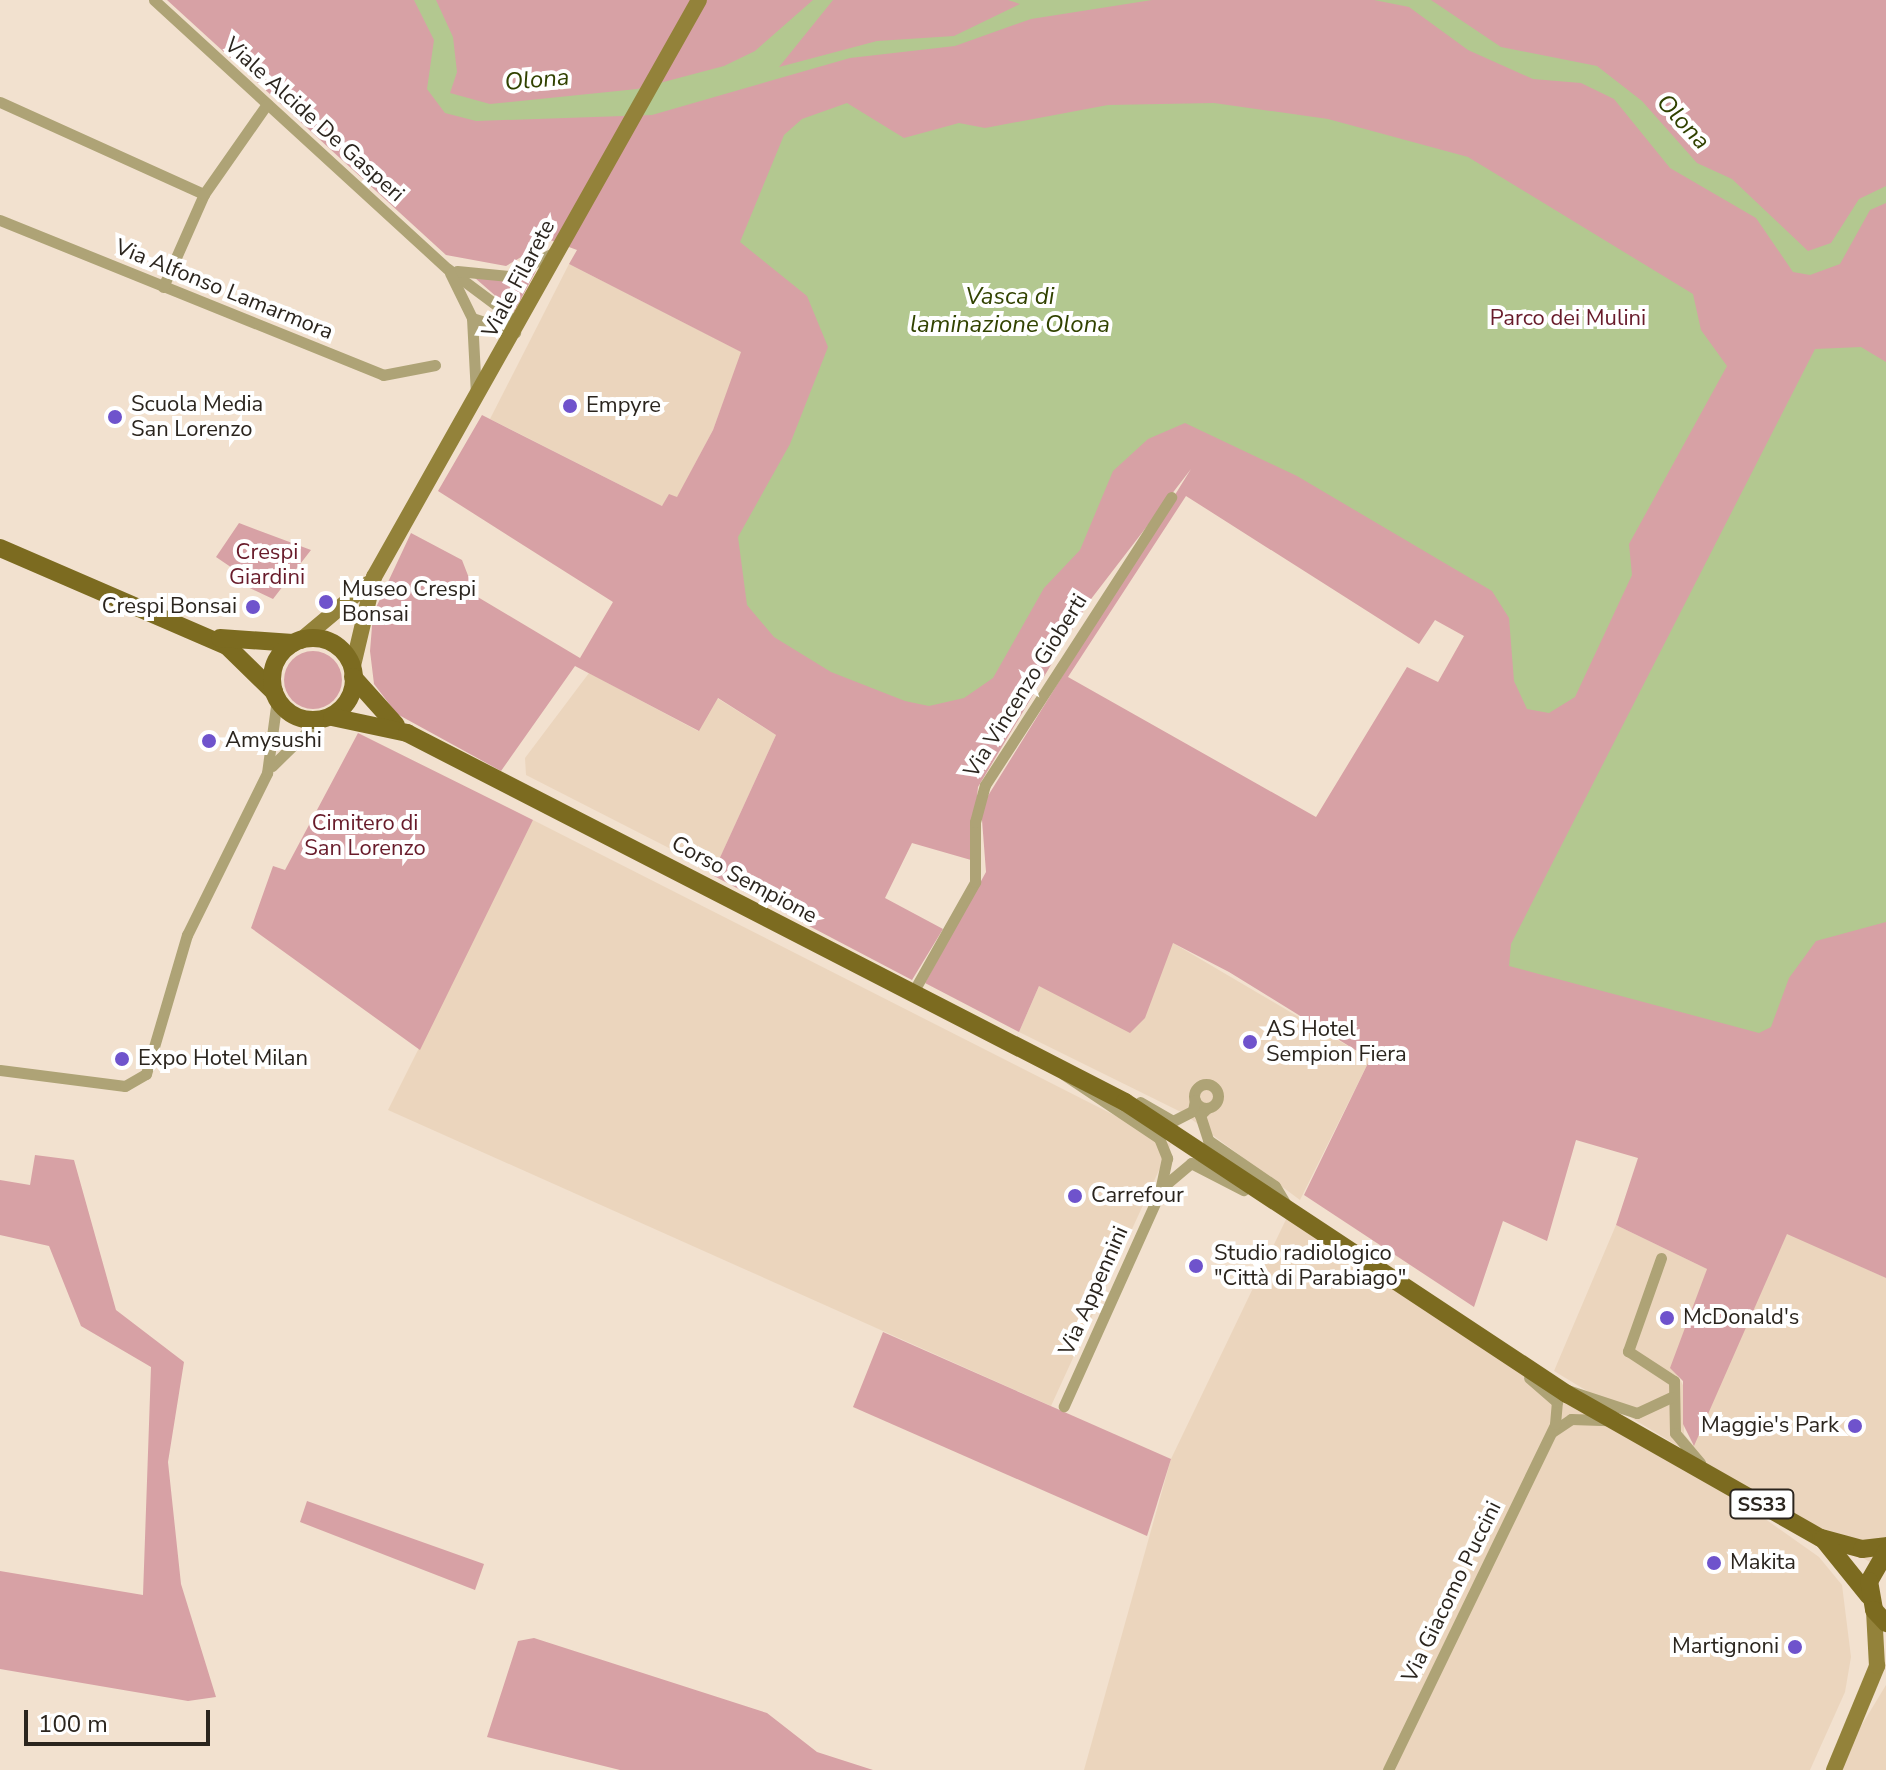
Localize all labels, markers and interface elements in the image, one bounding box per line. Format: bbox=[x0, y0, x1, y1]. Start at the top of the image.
street label: Viale Alcide De Gasperi bbox=[219, 32, 409, 208]
water label: Olona bbox=[503, 63, 571, 97]
water label: Olona bbox=[1650, 88, 1716, 156]
street label: Viale Filarete bbox=[477, 216, 561, 342]
street label: Via Alfonso Lamarmora bbox=[111, 234, 337, 346]
water label: Vasca di laminazione Olona bbox=[910, 283, 1110, 339]
park label: Parco dei Mulini bbox=[1490, 306, 1646, 332]
place label: Scuola Media San Lorenzo bbox=[131, 391, 263, 442]
place label: Empyre bbox=[586, 393, 661, 419]
marker: Empyre bbox=[561, 397, 579, 415]
marker: Scuola Media San Lorenzo bbox=[106, 408, 124, 426]
park label: Crespi Giardini bbox=[229, 539, 305, 590]
place label: Museo Crespi Bonsai bbox=[342, 576, 476, 628]
street label: Via Vincenzo Gioberti bbox=[959, 589, 1093, 783]
marker: Museo Crespi Bonsai bbox=[317, 593, 335, 611]
place label: Crespi Bonsai bbox=[102, 594, 237, 620]
marker: Crespi Bonsai bbox=[244, 598, 262, 616]
place label: Amysushi bbox=[225, 728, 322, 754]
marker: Amysushi bbox=[200, 732, 218, 750]
park label: Cimitero di San Lorenzo bbox=[304, 810, 426, 862]
street label: Corso Sempione bbox=[667, 831, 821, 929]
place label: AS Hotel Sempion Fiera bbox=[1266, 1016, 1407, 1068]
marker: AS Hotel Sempion Fiera bbox=[1241, 1033, 1259, 1051]
place label: Expo Hotel Milan bbox=[138, 1046, 308, 1072]
marker: Expo Hotel Milan bbox=[113, 1050, 131, 1068]
place label: Carrefour bbox=[1091, 1183, 1184, 1209]
marker: Carrefour bbox=[1066, 1187, 1084, 1205]
street label: Via Appennini bbox=[1054, 1222, 1134, 1360]
place label: Studio radiologico "Città di Parabiago" bbox=[1214, 1240, 1406, 1292]
marker: Studio radiologico "Città di Parabiago" bbox=[1185, 1255, 1207, 1277]
place label: McDonald's bbox=[1683, 1305, 1799, 1331]
marker: McDonald's bbox=[1658, 1309, 1676, 1327]
place label: Maggie's Park bbox=[1701, 1413, 1839, 1439]
marker: Maggie's Park bbox=[1846, 1417, 1864, 1435]
road number: SS33 bbox=[1728, 1488, 1796, 1520]
street label: Via Giacomo Puccini bbox=[1397, 1497, 1507, 1687]
place label: Makita bbox=[1730, 1550, 1796, 1576]
marker: Makita bbox=[1705, 1554, 1723, 1572]
place label: Martignoni bbox=[1672, 1634, 1779, 1660]
marker: Martignoni bbox=[1786, 1638, 1804, 1656]
scale bar bbox=[28, 1694, 214, 1744]
text: 100 m bbox=[38, 1708, 108, 1740]

